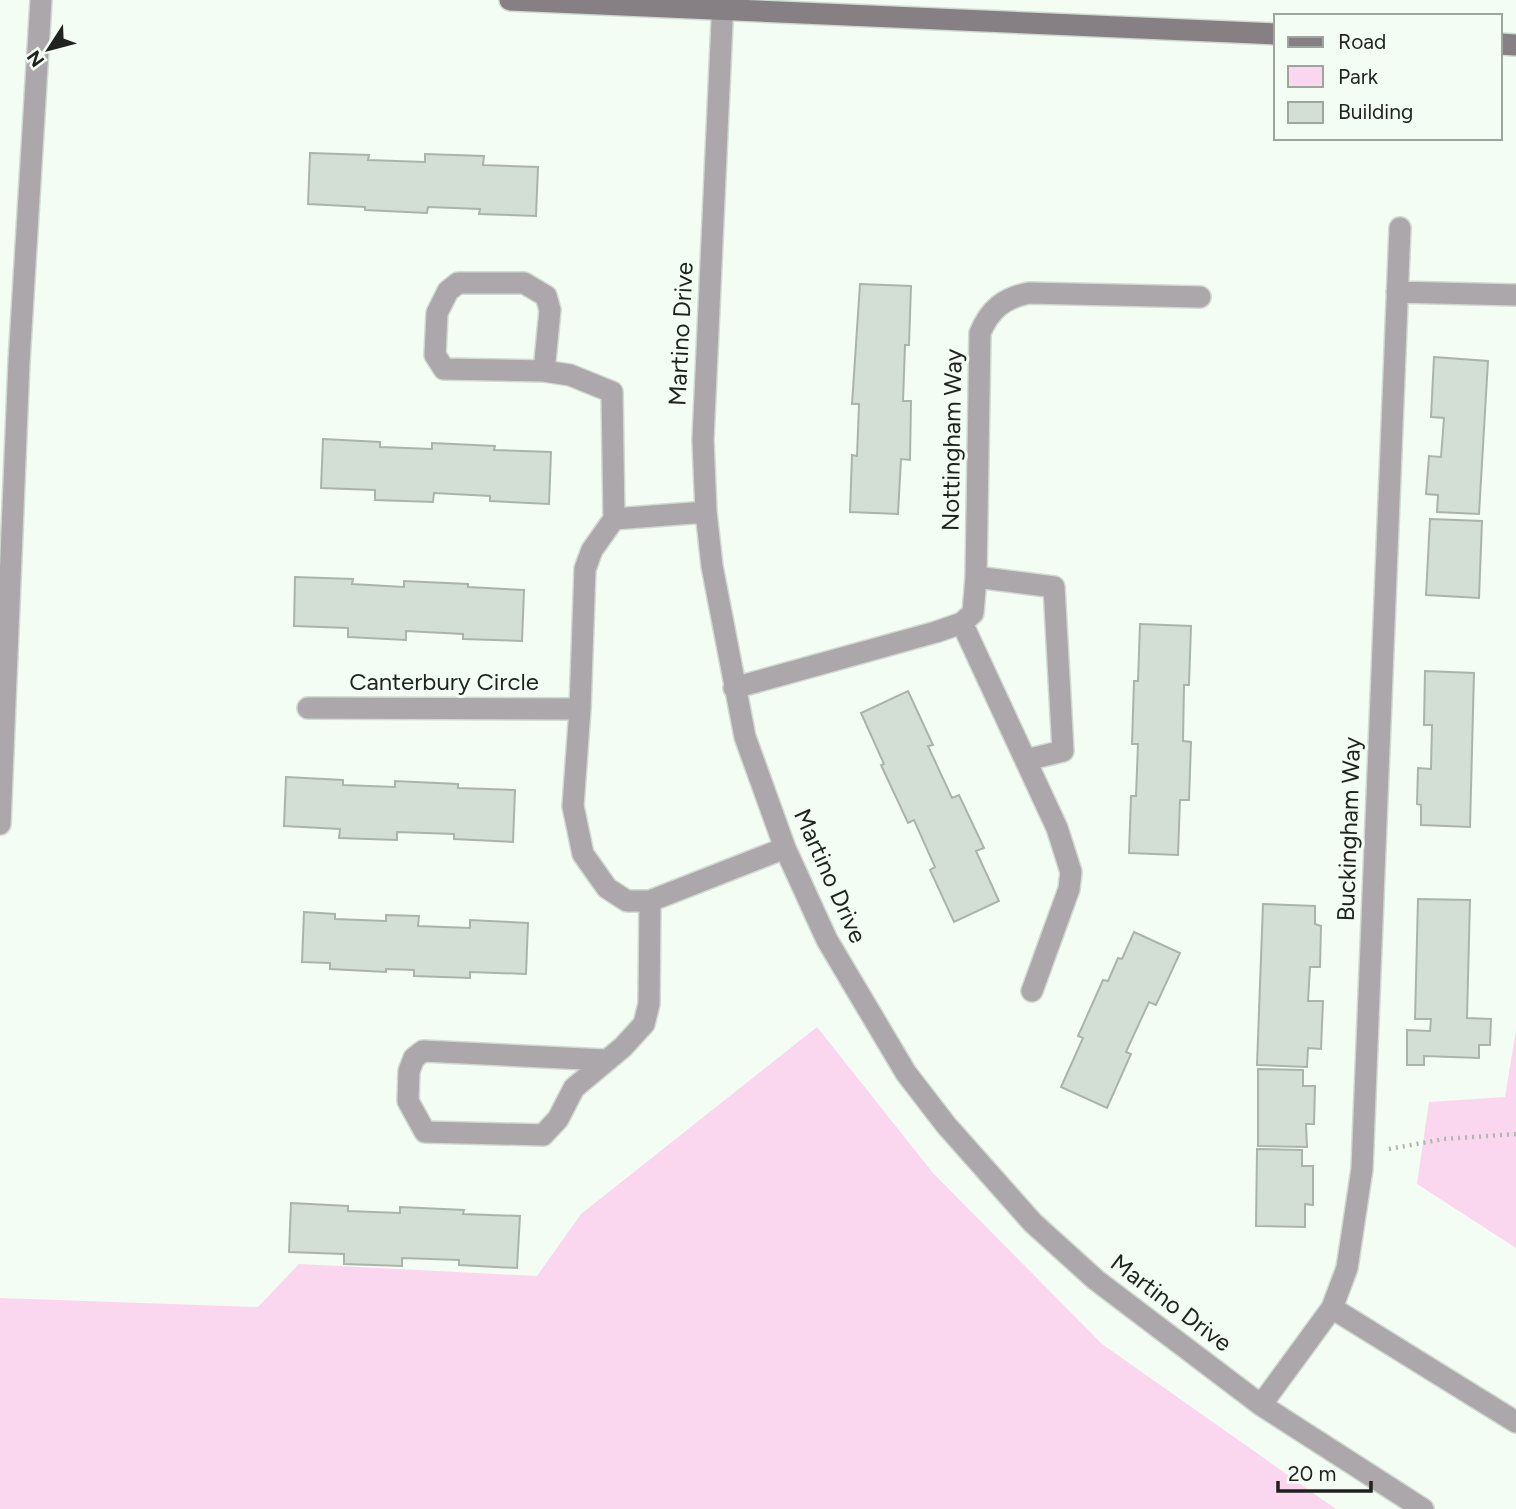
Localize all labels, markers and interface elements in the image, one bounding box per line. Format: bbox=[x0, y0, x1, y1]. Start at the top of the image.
north arrow bbox=[14, 14, 84, 84]
legend bbox=[1274, 14, 1502, 140]
text: Road bbox=[1338, 29, 1386, 54]
text: N bbox=[22, 46, 49, 71]
text: Park bbox=[1338, 64, 1379, 89]
text: Building bbox=[1338, 99, 1413, 124]
street label: Martino Drive bbox=[662, 261, 699, 407]
street label: Nottingham Way bbox=[935, 348, 968, 531]
street label: Canterbury Circle bbox=[349, 667, 539, 696]
street label: Buckingham Way bbox=[1331, 736, 1366, 922]
street label: Martino Drive bbox=[788, 804, 873, 947]
street label: Martino Drive bbox=[1105, 1248, 1238, 1358]
scale bar bbox=[1278, 1450, 1371, 1494]
text: 20 m bbox=[1288, 1461, 1336, 1486]

